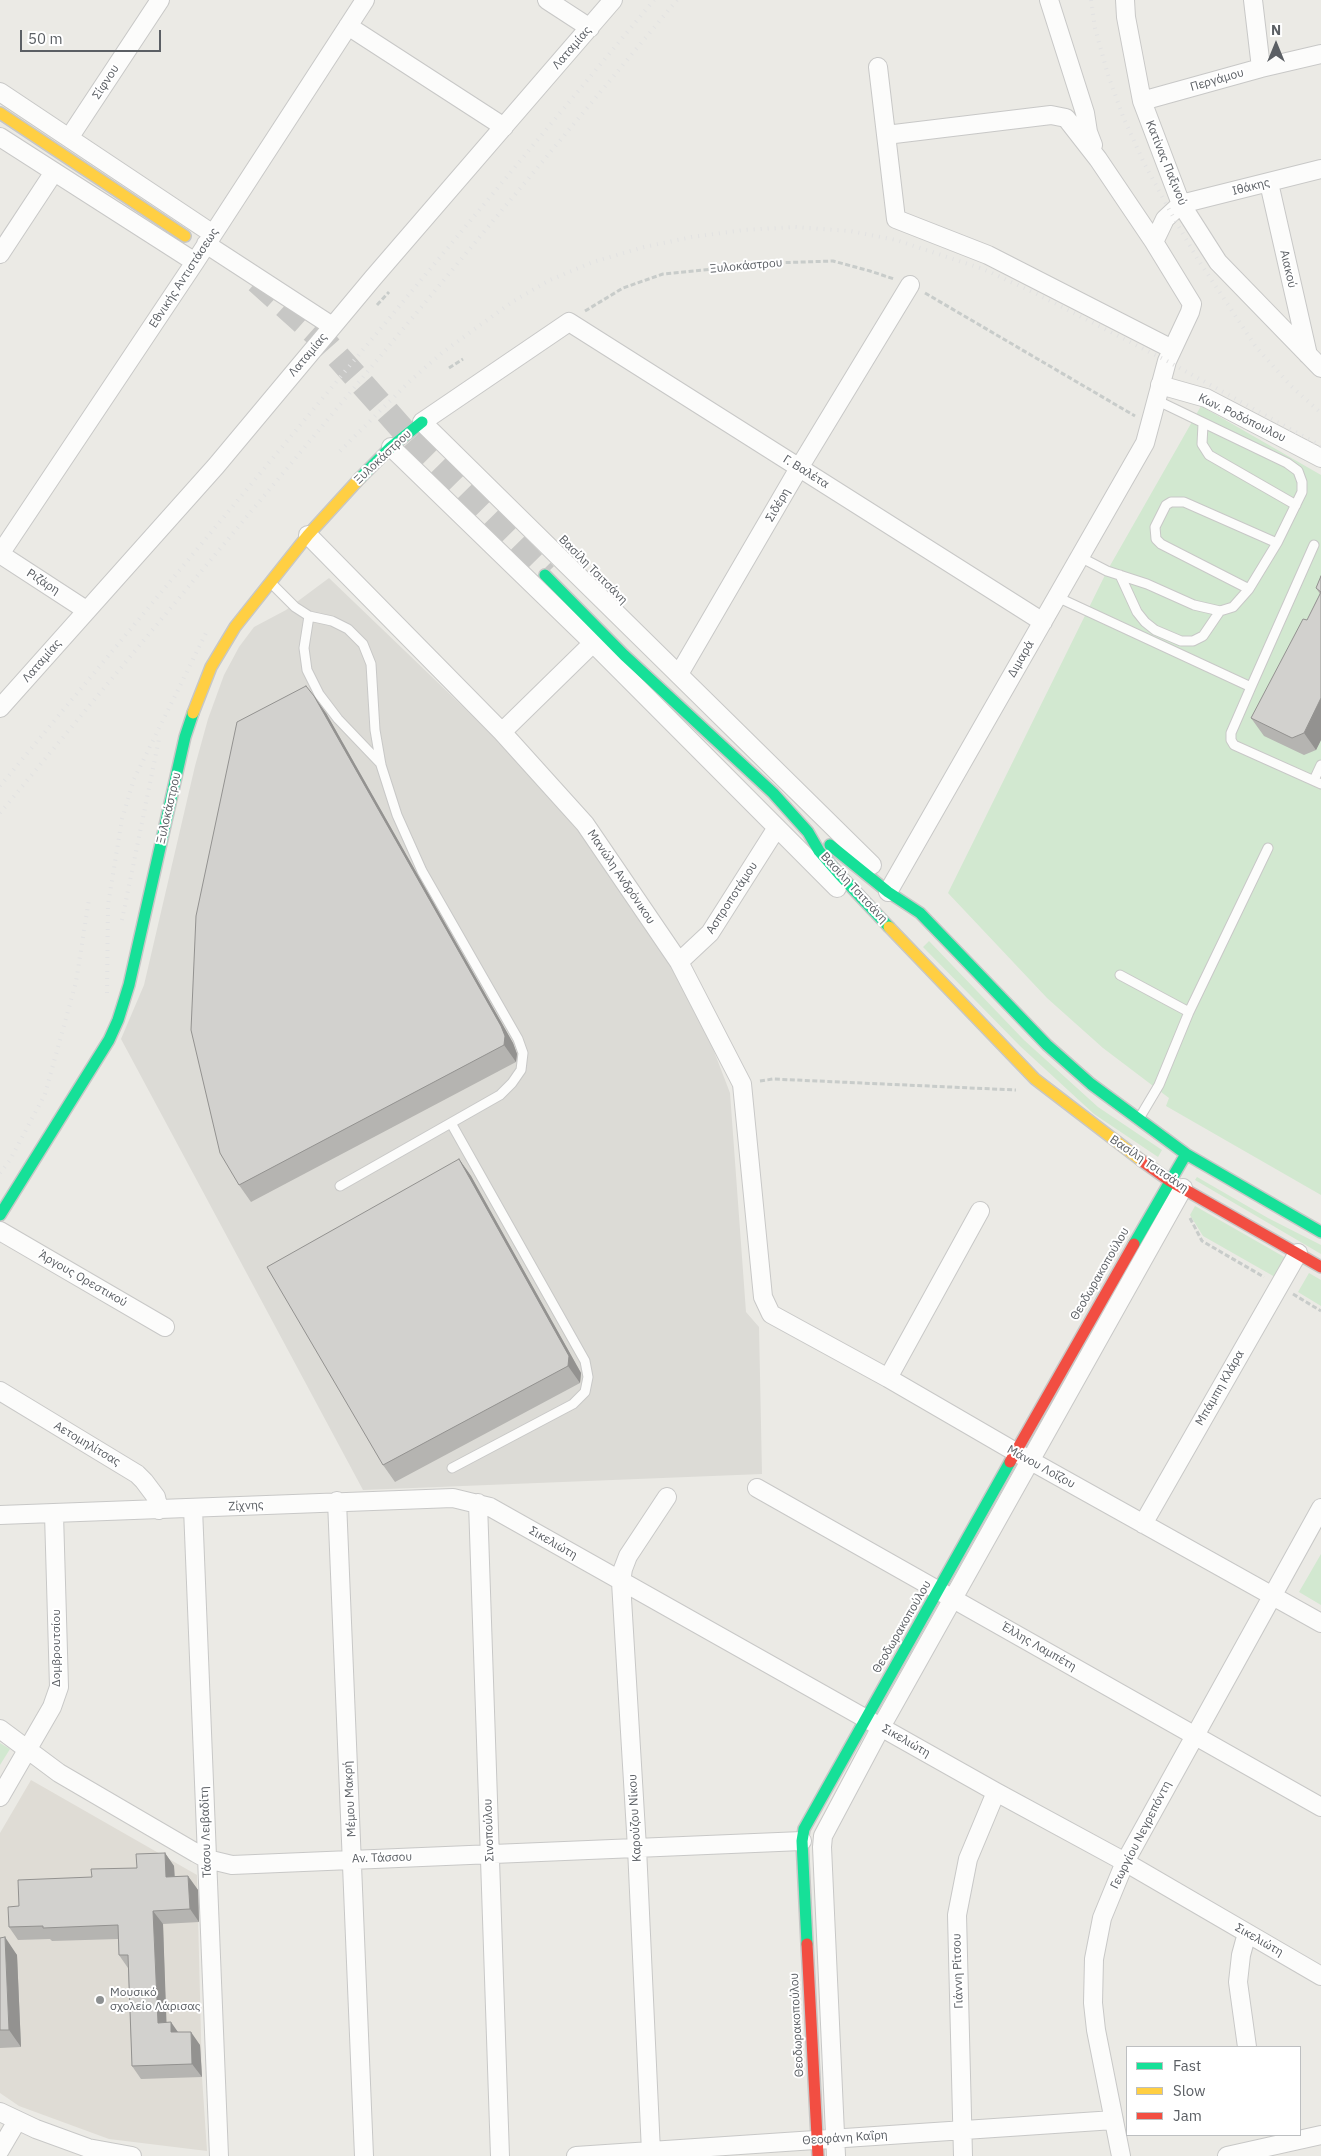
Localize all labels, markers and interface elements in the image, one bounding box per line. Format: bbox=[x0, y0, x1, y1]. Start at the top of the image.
scale bar bbox=[22, 20, 164, 52]
north arrow bbox=[1251, 20, 1301, 70]
text: N bbox=[1271, 21, 1281, 39]
street label: Λαταμίας bbox=[549, 23, 595, 73]
text: 50 m bbox=[28, 29, 63, 48]
street label: Σίφνου bbox=[90, 62, 122, 102]
street label: Περγάμου bbox=[1188, 65, 1246, 95]
street label: Κατίνας Παξινού bbox=[1142, 118, 1190, 208]
street label: Ιθάκης bbox=[1231, 175, 1271, 199]
street label: Εθνικής Αντιστάσεως bbox=[146, 225, 222, 331]
street label: Αιακού bbox=[1277, 249, 1299, 289]
street label: Ξυλοκάστρου bbox=[709, 256, 783, 276]
street label: Λαταμίας bbox=[286, 330, 330, 380]
street label: Κων. Ροδόπουλου bbox=[1196, 391, 1288, 445]
street label: Ξυλοκάστρου bbox=[351, 427, 415, 487]
street label: Γ. Βαλέτα bbox=[780, 452, 832, 492]
street label: Σιδέρη bbox=[763, 486, 793, 524]
street label: Βασίλη Τσιτσάνη bbox=[556, 533, 630, 607]
street label: Ριζάρη bbox=[24, 566, 62, 598]
street label: Λαταμίας bbox=[19, 636, 65, 686]
street label: Διμαρά bbox=[1005, 638, 1037, 680]
street label: Ξυλοκάστρου bbox=[154, 771, 184, 845]
street label: Μανώλη Ανδρόνικου bbox=[584, 827, 658, 927]
street label: Βασίλη Τσιτσάνη bbox=[817, 850, 891, 926]
street label: Ασπροποτάμου bbox=[703, 859, 761, 937]
street label: Βασίλη Τσιτσάνη bbox=[1107, 1132, 1191, 1196]
street label: Θεοδωρακοπούλου bbox=[1068, 1225, 1132, 1323]
street label: Άργους Ορεστικού bbox=[36, 1248, 130, 1310]
street label: Μπάμπη Κλάρα bbox=[1193, 1348, 1247, 1428]
street label: Αετομηλίτσας bbox=[51, 1418, 123, 1470]
street label: Μάνου Λοΐζου bbox=[1004, 1442, 1078, 1492]
street label: Ζίχνης bbox=[228, 1498, 264, 1514]
street label: Σικελιώτη bbox=[526, 1523, 580, 1563]
street label: Θεοδωρακοπούλου bbox=[870, 1578, 934, 1676]
street label: Δομβρουτσίου bbox=[50, 1609, 64, 1687]
street label: Έλλης Λαμπέτη bbox=[999, 1620, 1079, 1674]
street label: Σικελιώτη bbox=[879, 1721, 933, 1761]
street label: Μέμου Μακρή bbox=[341, 1760, 359, 1838]
street label: Καρούζου Νίκου bbox=[626, 1774, 644, 1862]
street label: Γεωργίου Νεγρεπόντη bbox=[1108, 1779, 1174, 1891]
street label: Τάσου Λειβαδίτη bbox=[197, 1786, 215, 1878]
street label: Σινοπούλου bbox=[481, 1798, 497, 1862]
street label: Αν. Τάσσου bbox=[352, 1850, 412, 1866]
street label: Σικελιώτη bbox=[1232, 1920, 1286, 1960]
street label: Γιάννη Ρίτσου bbox=[949, 1933, 967, 2009]
street label: Θεοδωρακοπούλου bbox=[787, 1972, 807, 2078]
place label: Μουσικό σχολείο Λάρισας bbox=[110, 1986, 201, 2014]
marker: Μουσικό σχολείο Λάρισας bbox=[94, 1994, 106, 2006]
legend bbox=[1126, 2046, 1301, 2136]
text: Fast bbox=[1173, 2056, 1201, 2075]
text: Slow bbox=[1173, 2081, 1206, 2100]
text: Jam bbox=[1173, 2106, 1202, 2125]
street label: Θεοφάνη Καΐρη bbox=[802, 2128, 888, 2148]

